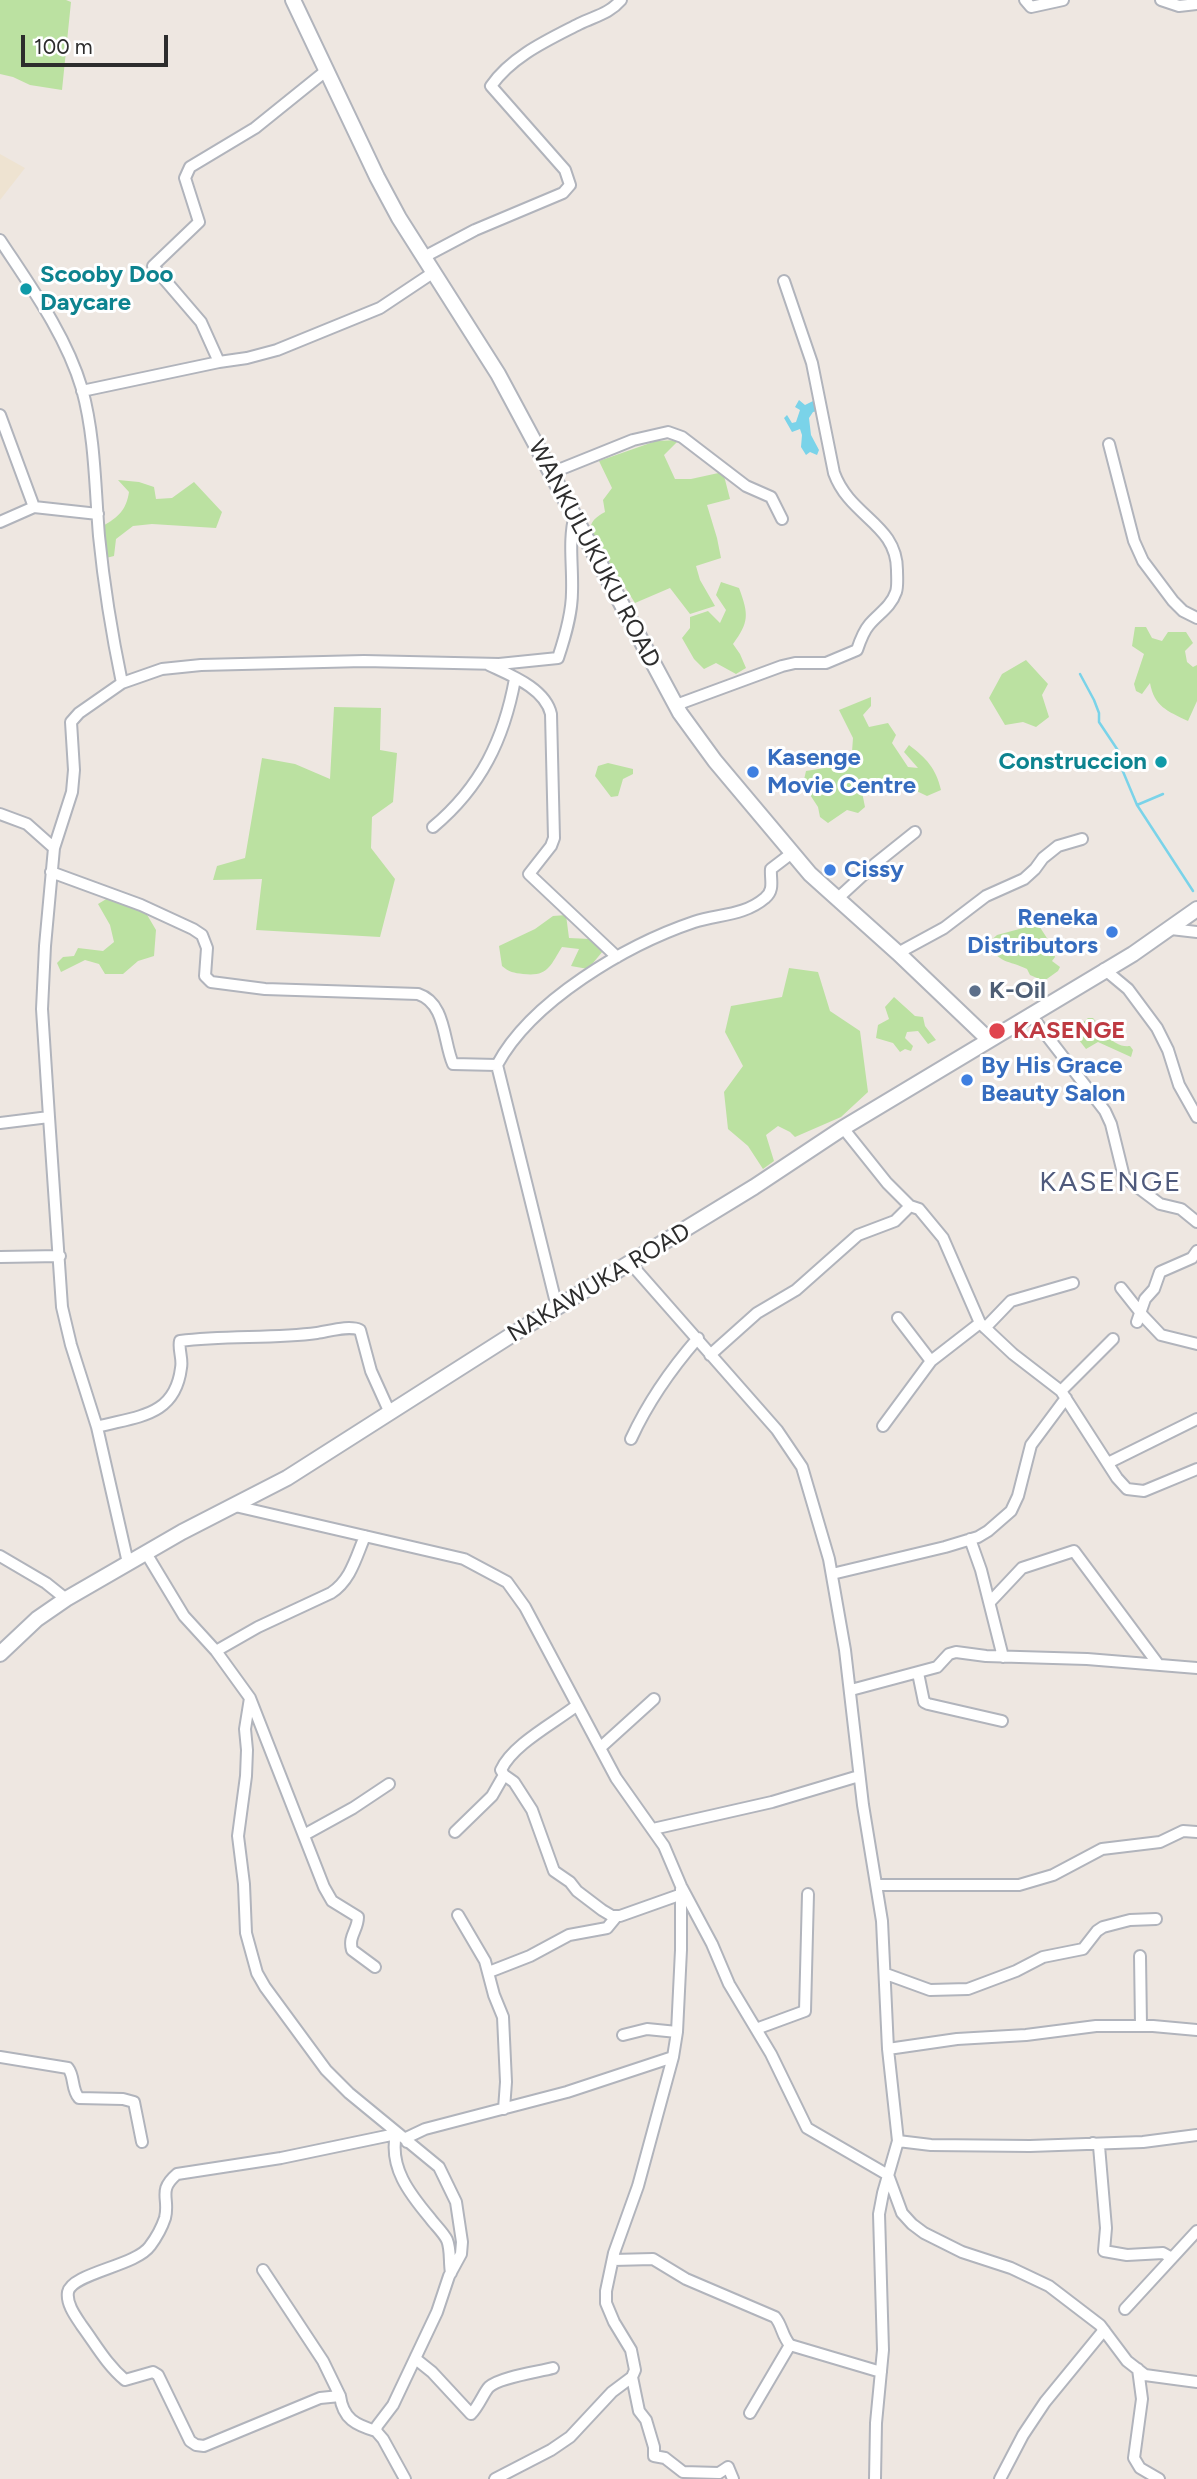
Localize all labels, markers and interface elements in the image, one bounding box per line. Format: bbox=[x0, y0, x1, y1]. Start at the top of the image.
scale bar bbox=[24, 21, 172, 65]
text: 100 m bbox=[34, 34, 93, 59]
place label: Scooby Doo Daycare bbox=[40, 261, 174, 317]
marker: Scooby Doo Daycare bbox=[18, 281, 34, 297]
street label: WANKULUKUKU ROAD bbox=[522, 435, 666, 673]
place label: Kasenge Movie Centre bbox=[767, 744, 916, 800]
place label: Construccion bbox=[998, 748, 1147, 776]
marker: Construccion bbox=[1153, 754, 1169, 770]
marker: Kasenge Movie Centre bbox=[745, 764, 761, 780]
place label: Cissy bbox=[844, 856, 904, 884]
marker: Cissy bbox=[822, 862, 838, 878]
place label: Reneka Distributors bbox=[967, 904, 1098, 960]
marker: Reneka Distributors bbox=[1104, 924, 1120, 940]
place label: K-Oil bbox=[989, 977, 1046, 1005]
marker: K-Oil bbox=[967, 983, 983, 999]
place label: KASENGE bbox=[1013, 1017, 1125, 1045]
marker: KASENGE bbox=[987, 1021, 1007, 1041]
place label: By His Grace Beauty Salon bbox=[981, 1052, 1125, 1108]
marker: By His Grace Beauty Salon bbox=[959, 1072, 975, 1088]
district label: KASENGE bbox=[1040, 1166, 1182, 1200]
street label: NAKAWUKA ROAD bbox=[502, 1217, 696, 1349]

